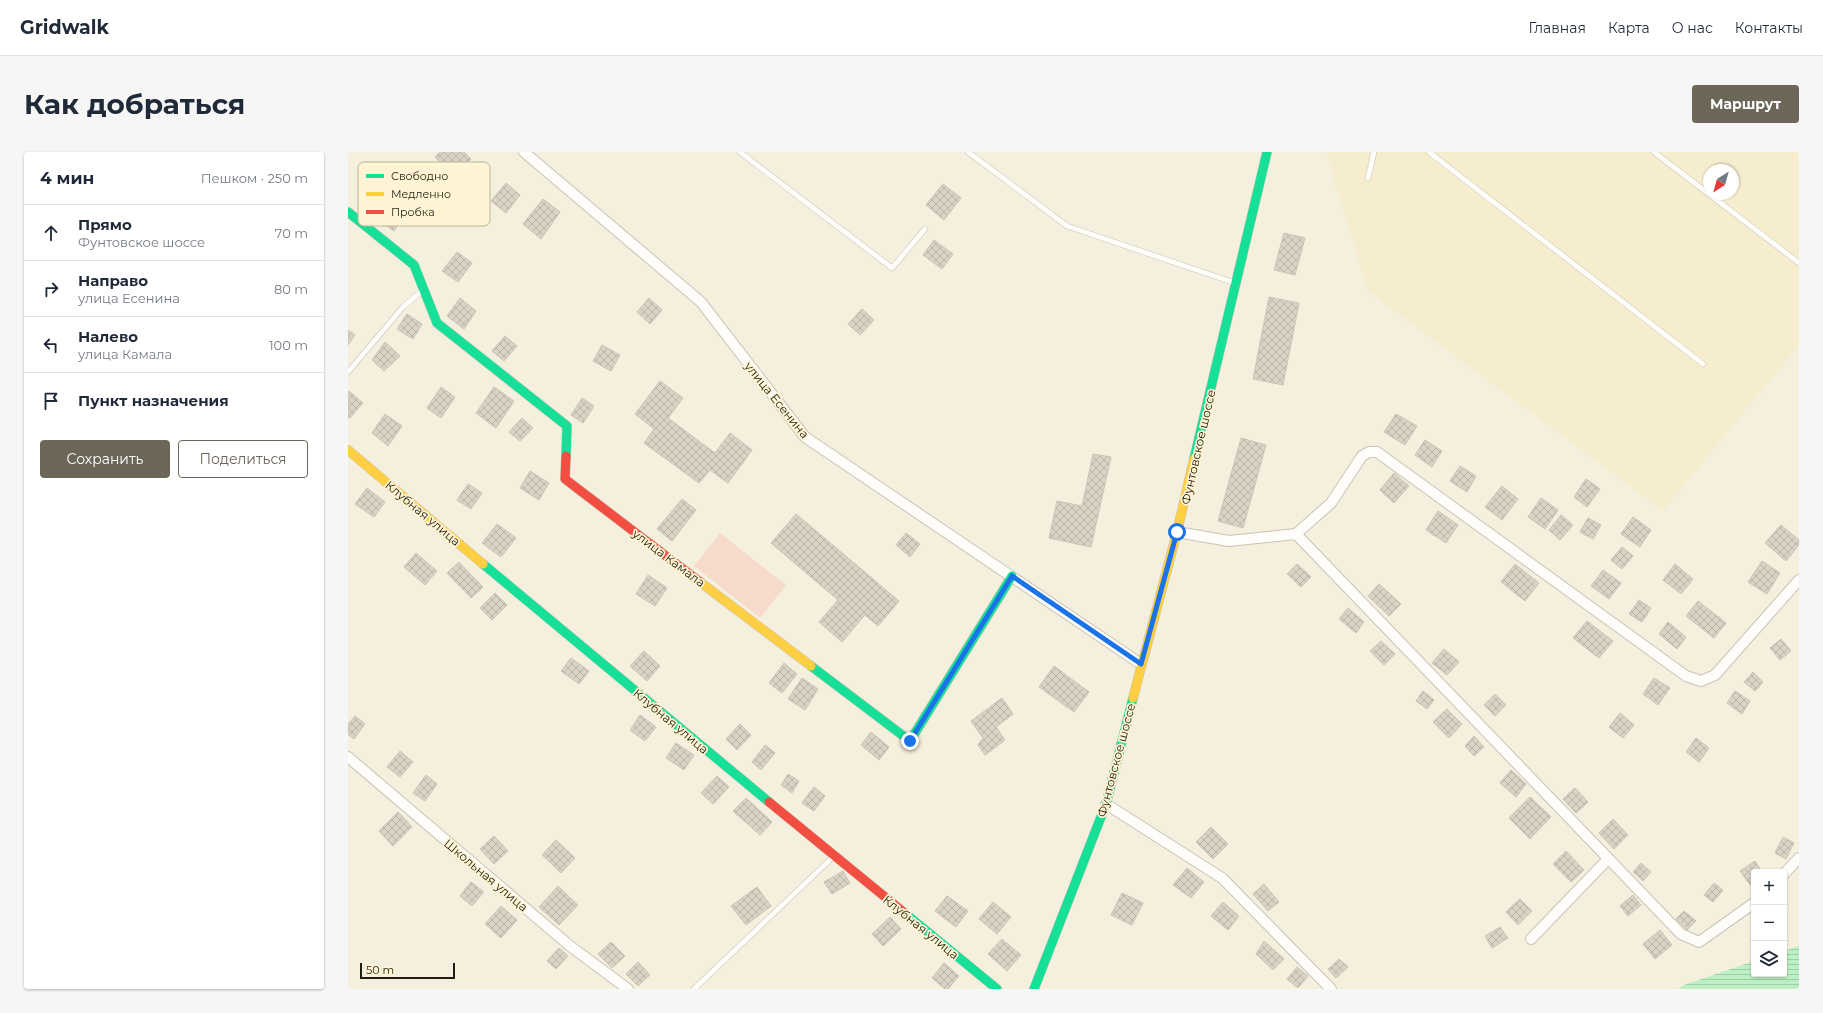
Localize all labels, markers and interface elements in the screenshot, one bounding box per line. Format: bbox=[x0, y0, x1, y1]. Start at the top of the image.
text: Gridwalk bbox=[20, 16, 109, 39]
text: Главная bbox=[1528, 19, 1586, 37]
text: Карта bbox=[1608, 19, 1650, 37]
text: О нас bbox=[1672, 19, 1713, 37]
text: Контакты bbox=[1735, 19, 1803, 37]
button: Маршрут bbox=[1692, 85, 1799, 123]
text: Как добраться bbox=[24, 87, 245, 121]
legend bbox=[358, 162, 490, 226]
north arrow bbox=[1703, 164, 1739, 200]
text: 4 мин bbox=[40, 168, 94, 188]
text: Свободно bbox=[391, 169, 448, 183]
text: Пешком · 250 m bbox=[201, 170, 308, 186]
text: Медленно bbox=[391, 187, 451, 201]
text: Пробка bbox=[391, 205, 435, 219]
text: Прямо bbox=[78, 215, 132, 234]
icon: ahead bbox=[40, 222, 62, 244]
text: 70 m bbox=[275, 225, 308, 241]
text: Фунтовское шоссе bbox=[78, 234, 205, 250]
text: Направо bbox=[78, 271, 148, 290]
icon: right bbox=[40, 278, 62, 300]
text: 80 m bbox=[274, 281, 308, 297]
text: улица Есенина bbox=[78, 290, 180, 306]
text: Налево bbox=[78, 327, 138, 346]
icon: left bbox=[40, 334, 62, 356]
text: 100 m bbox=[269, 337, 308, 353]
text: улица Камала bbox=[78, 346, 172, 362]
street label: улица Есенина bbox=[741, 358, 812, 441]
street label: Фунтовское шоссе bbox=[1177, 388, 1219, 506]
icon: arrive bbox=[40, 390, 62, 412]
text: Пункт назначения bbox=[78, 391, 229, 410]
button: Сохранить bbox=[40, 440, 170, 478]
button: Поделиться bbox=[178, 440, 308, 478]
street label: Клубная улица bbox=[382, 477, 464, 549]
route start bbox=[1168, 523, 1186, 541]
street label: улица Камала bbox=[629, 525, 708, 590]
street label: Клубная улица bbox=[630, 685, 712, 757]
street label: Фунтовское шоссе bbox=[1094, 701, 1138, 819]
route end bbox=[901, 732, 919, 750]
street label: Школьная улица bbox=[441, 836, 531, 914]
map controls bbox=[1751, 869, 1787, 977]
button: + bbox=[1751, 869, 1787, 905]
street label: Клубная улица bbox=[880, 892, 962, 962]
button: − bbox=[1751, 905, 1787, 941]
button: layers bbox=[1751, 941, 1787, 977]
scale bar bbox=[360, 961, 455, 980]
text: 50 m bbox=[366, 963, 394, 977]

